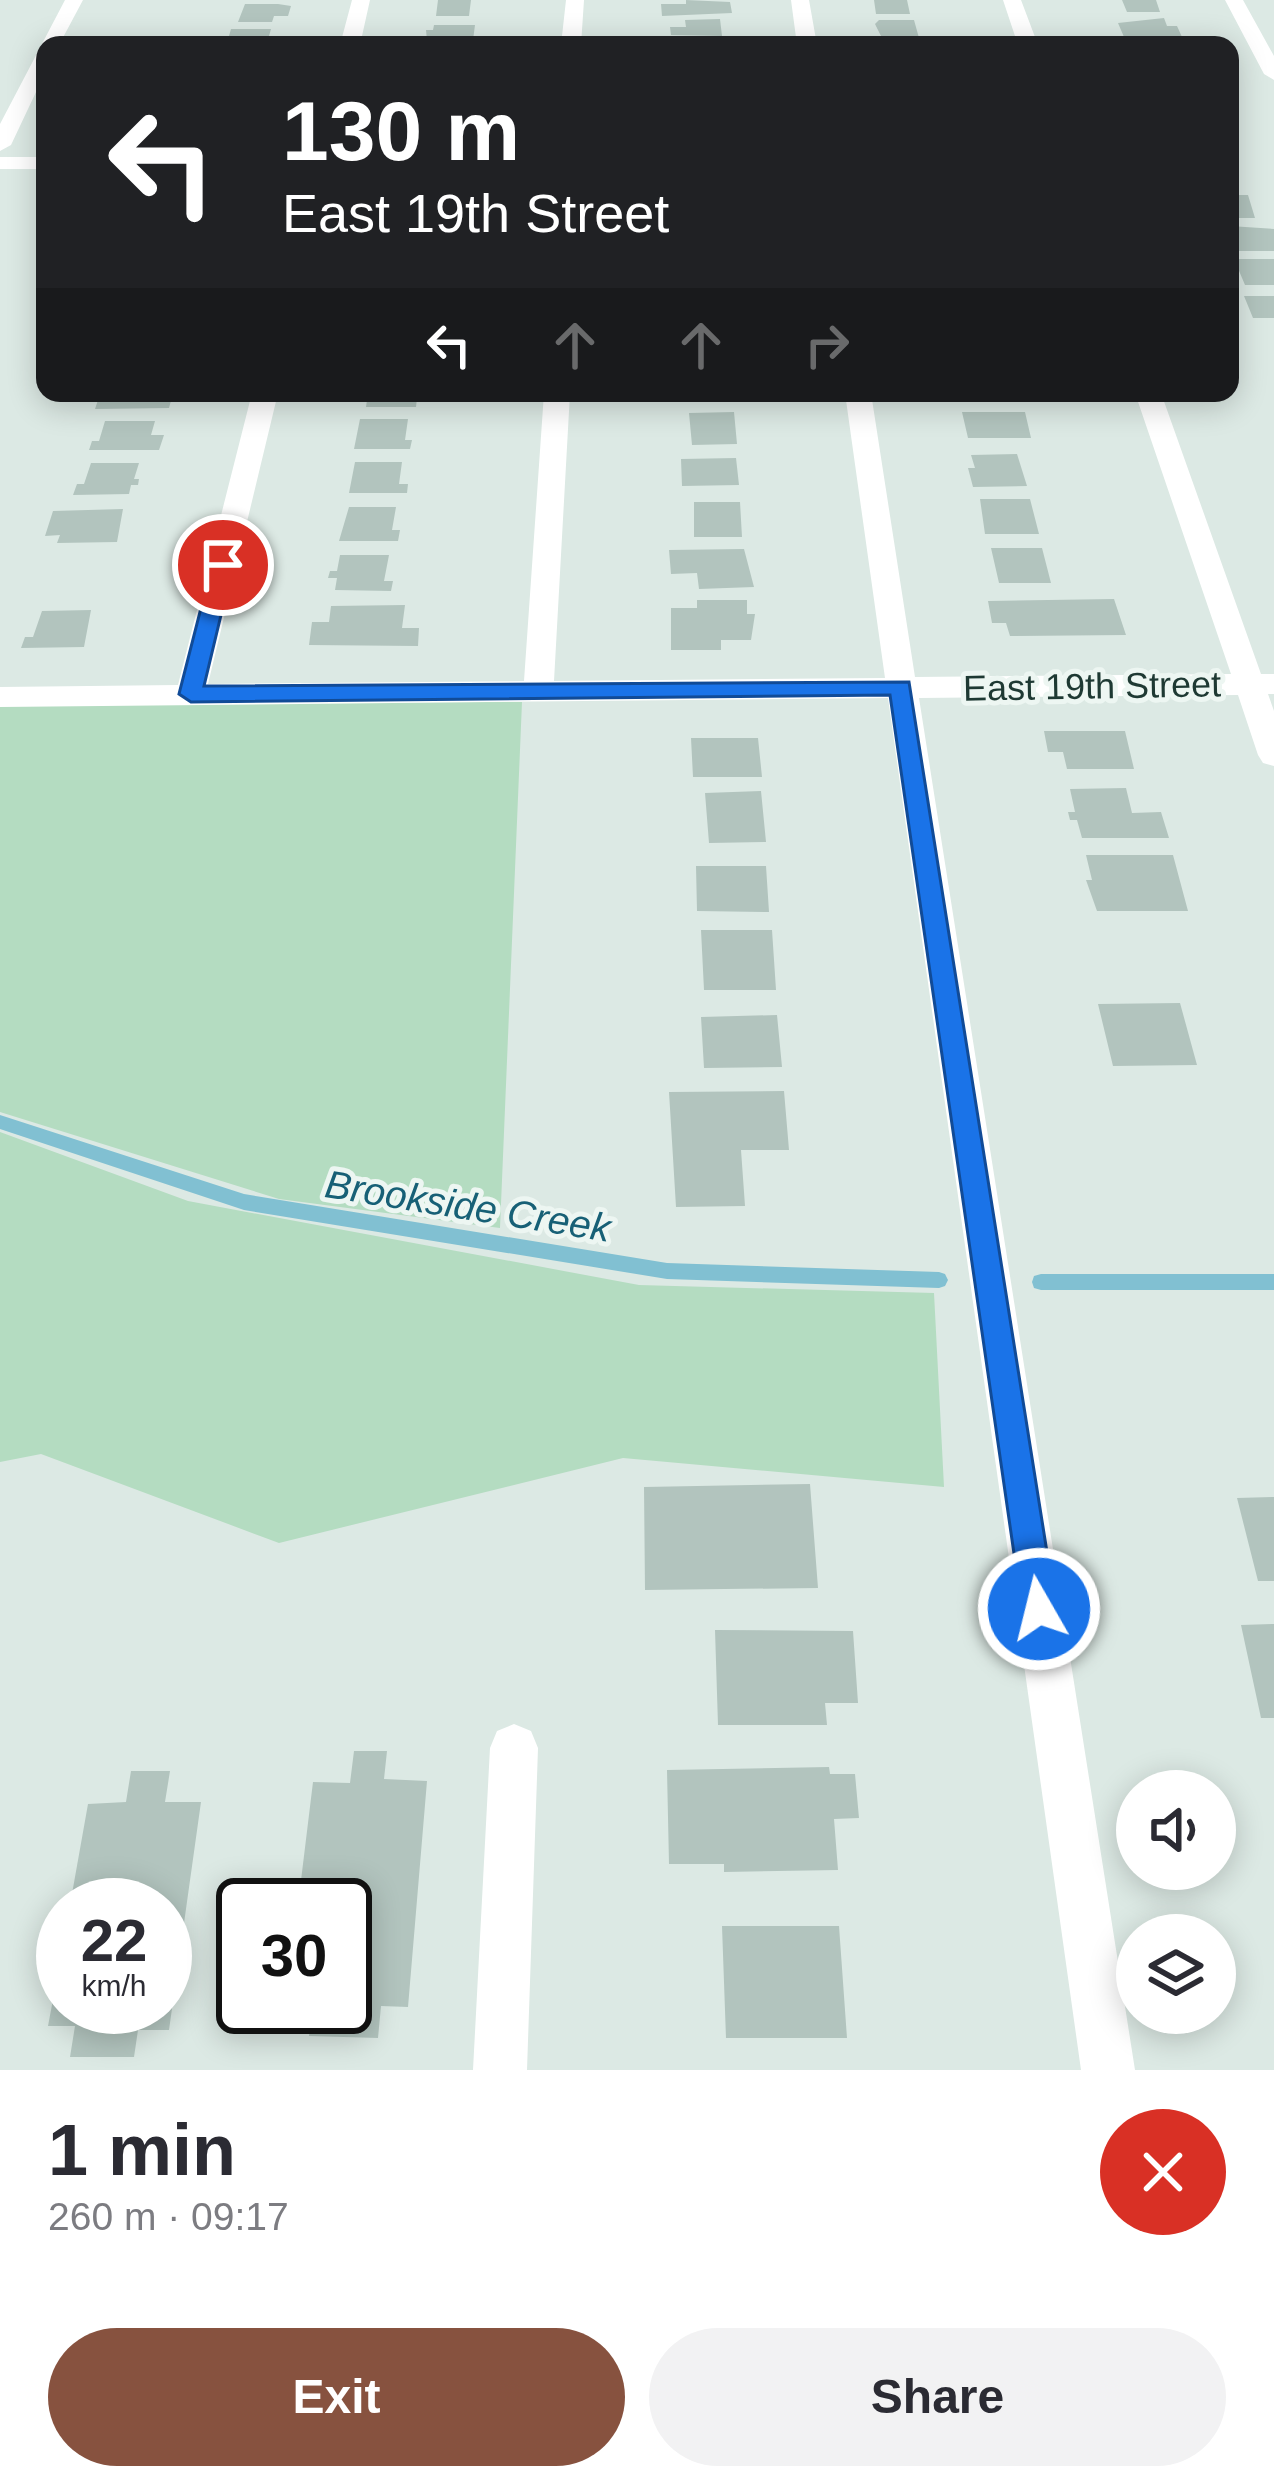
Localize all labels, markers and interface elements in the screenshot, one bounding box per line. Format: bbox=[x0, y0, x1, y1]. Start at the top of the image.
icon: left bbox=[84, 84, 240, 240]
text: 130 m bbox=[282, 84, 520, 178]
text: East 19th Street bbox=[282, 183, 669, 243]
icon: left bbox=[416, 312, 482, 378]
icon: ahead bbox=[542, 312, 608, 378]
icon: ahead bbox=[668, 312, 734, 378]
icon: right bbox=[794, 312, 860, 378]
pin bbox=[172, 514, 274, 616]
icon: arrive bbox=[190, 532, 256, 598]
street label: East 19th Street bbox=[963, 663, 1221, 709]
water label: Brookside Creek bbox=[322, 1162, 616, 1250]
position arrow bbox=[976, 1546, 1102, 1672]
map controls bbox=[1116, 1770, 1236, 2034]
button: sound bbox=[1116, 1770, 1236, 1890]
speed limit sign: 30 bbox=[216, 1878, 372, 2034]
text: 22 bbox=[81, 1907, 147, 1974]
button: layers bbox=[1116, 1914, 1236, 2034]
text: km/h bbox=[81, 1969, 147, 2002]
button: close bbox=[1100, 2109, 1226, 2235]
text: 1 min bbox=[48, 2110, 236, 2190]
text: 260 m · 09:17 bbox=[48, 2195, 289, 2238]
button: Exit bbox=[48, 2328, 625, 2466]
button: Share bbox=[649, 2328, 1226, 2466]

